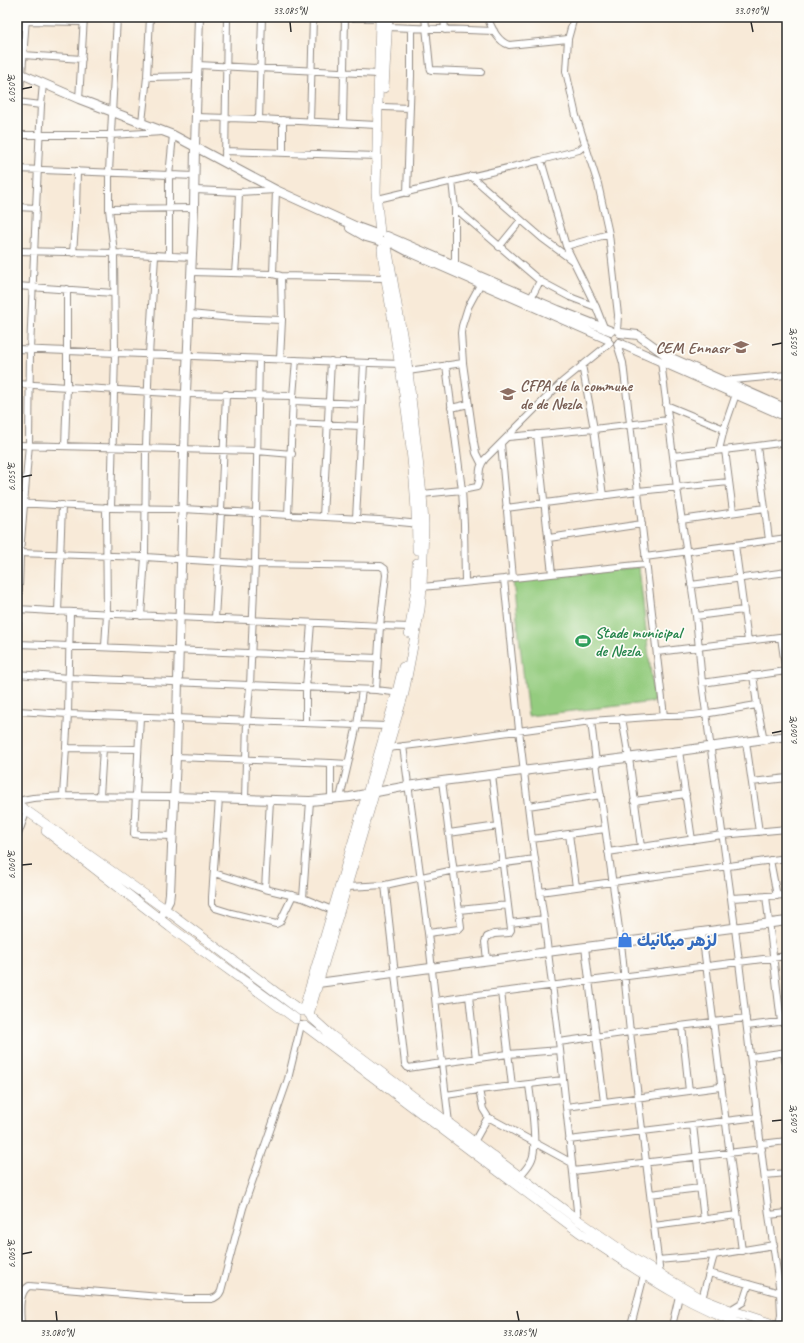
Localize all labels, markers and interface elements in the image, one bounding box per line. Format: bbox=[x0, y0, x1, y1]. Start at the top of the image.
text: 33.085°N bbox=[273, 4, 309, 17]
text: 33.090°N bbox=[734, 4, 770, 17]
text: 6.050°E bbox=[5, 73, 18, 103]
text: 6.055°E bbox=[787, 327, 800, 357]
place label: CEM Ennasr bbox=[656, 338, 731, 358]
school or university icon: CEM Ennasr bbox=[732, 338, 750, 356]
place label: CFPA de la commune de de Nezla bbox=[520, 376, 634, 414]
school or university icon: CFPA de la commune de de Nezla bbox=[499, 385, 517, 403]
text: 6.055°E bbox=[5, 461, 18, 491]
place label: Stade municipal de Nezla bbox=[595, 623, 684, 661]
sports icon: Stade municipal de Nezla bbox=[574, 632, 592, 650]
text: 6.060°E bbox=[787, 715, 800, 745]
text: 6.060°E bbox=[5, 849, 18, 879]
shop icon: لزهر ميكانيك bbox=[616, 931, 634, 949]
place label: لزهر ميكانيك bbox=[637, 931, 717, 951]
text: 6.065°E bbox=[787, 1104, 800, 1134]
text: 6.065°E bbox=[5, 1238, 18, 1268]
text: 33.080°N bbox=[40, 1326, 76, 1339]
text: 33.085°N bbox=[502, 1326, 538, 1339]

